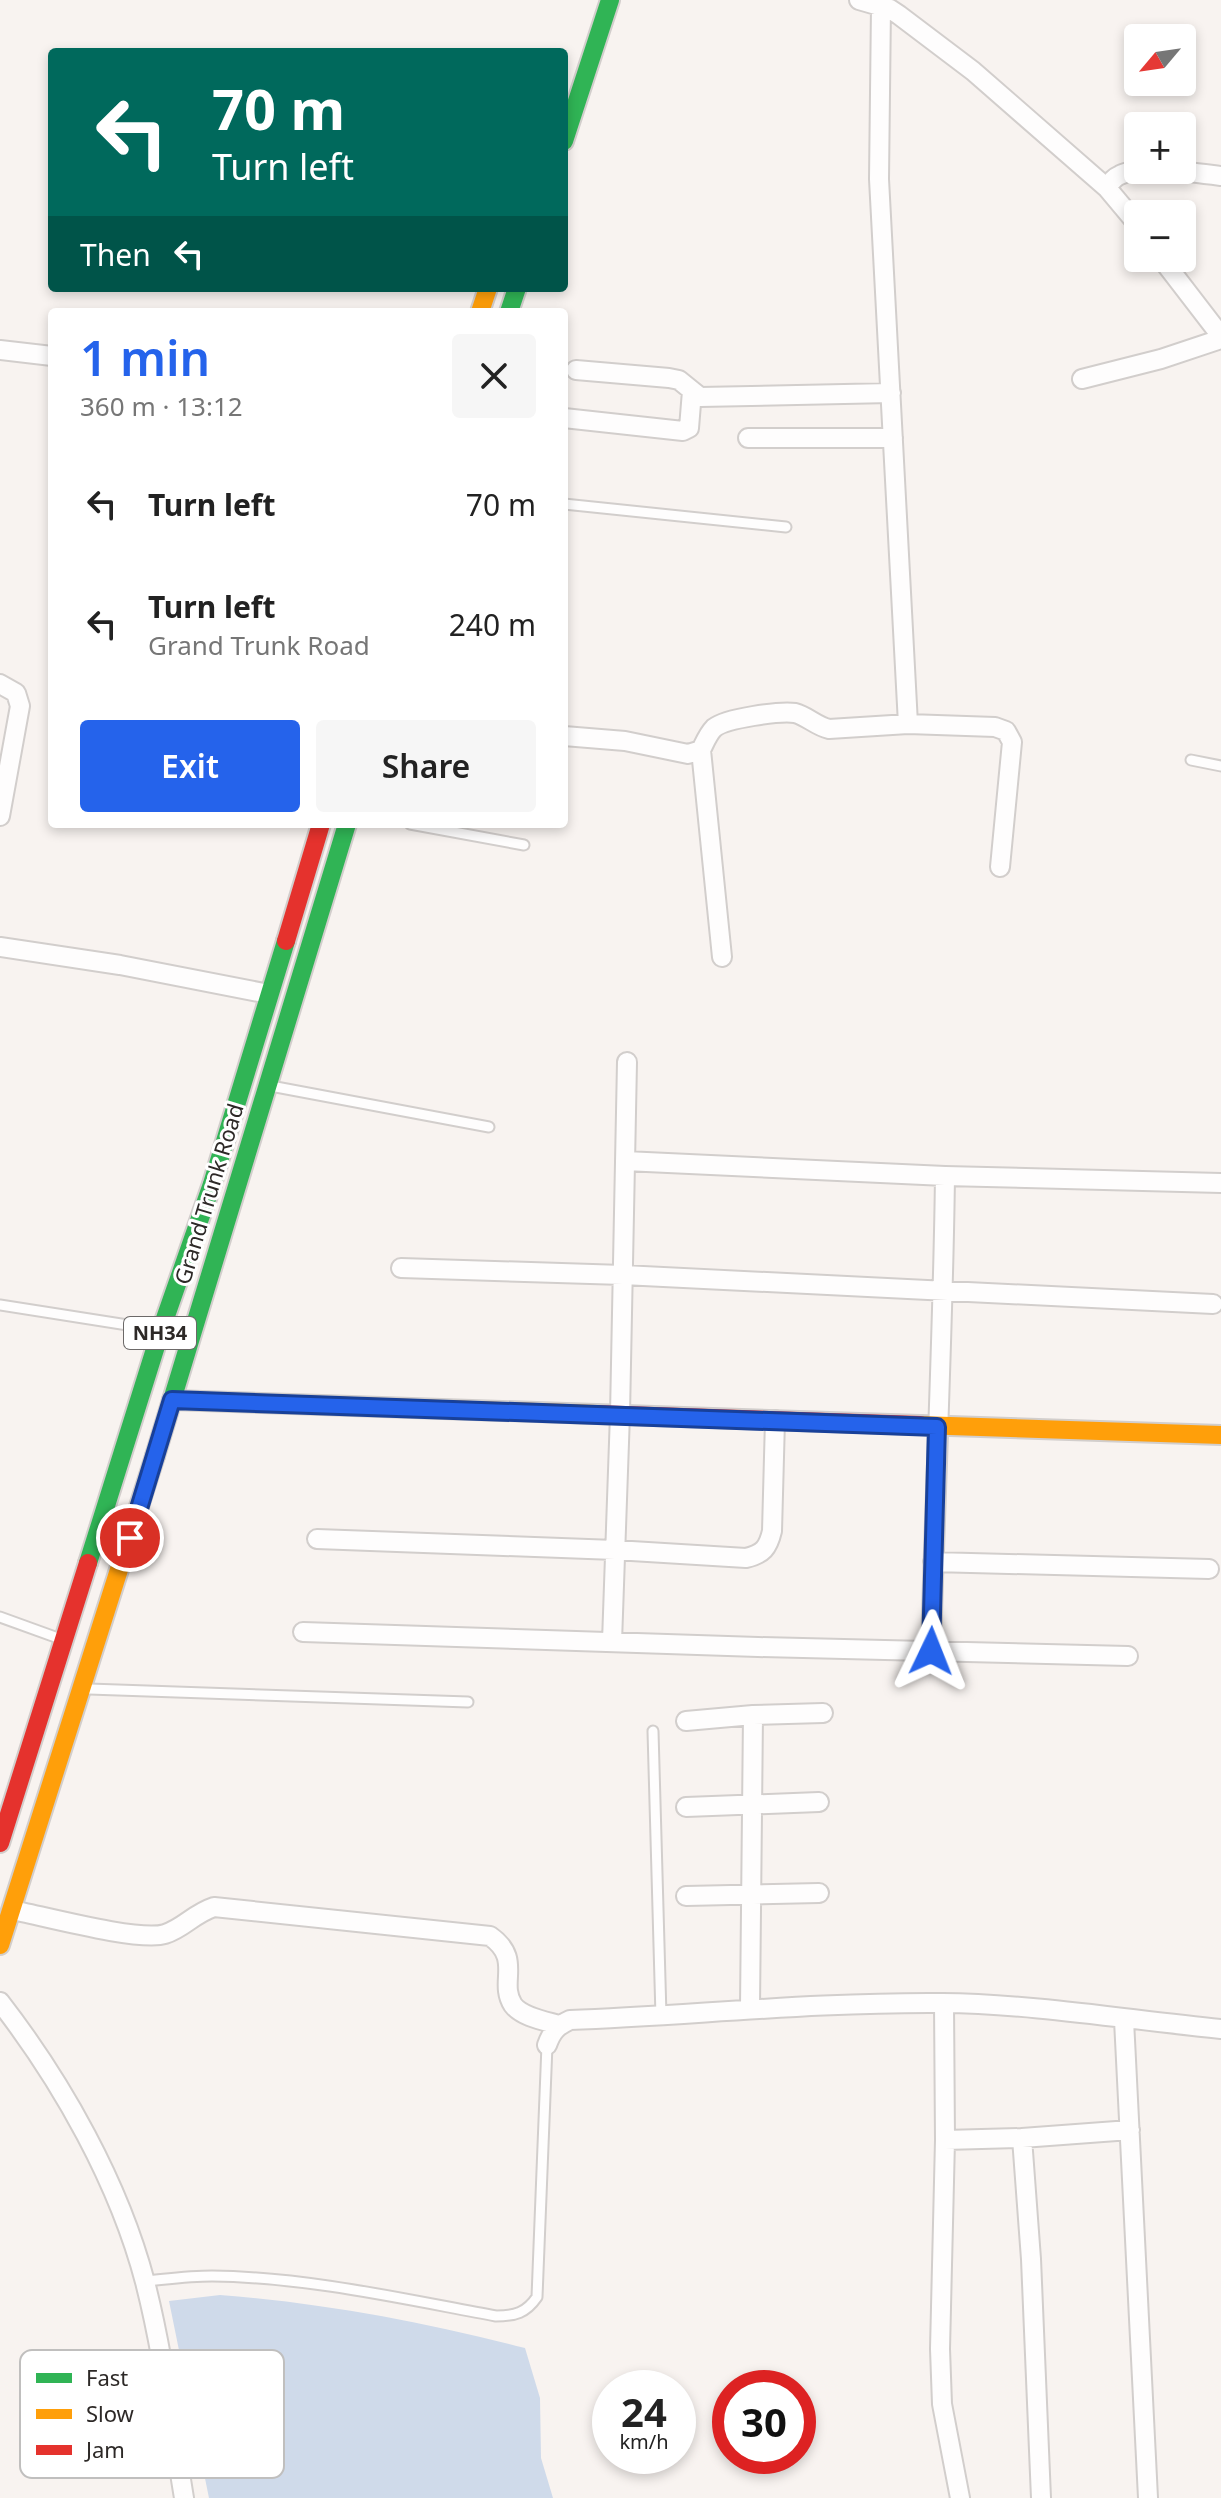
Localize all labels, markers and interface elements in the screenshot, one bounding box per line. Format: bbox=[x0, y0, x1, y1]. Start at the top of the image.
north arrow bbox=[1124, 24, 1196, 96]
map controls bbox=[1124, 24, 1196, 272]
text: 70 m bbox=[212, 70, 345, 146]
icon: left bbox=[80, 80, 184, 184]
button: + bbox=[1124, 112, 1196, 184]
text: Turn left bbox=[212, 142, 354, 191]
button: − bbox=[1124, 200, 1196, 272]
icon: left bbox=[167, 232, 211, 276]
text: Then bbox=[80, 234, 151, 275]
text: 1 min bbox=[80, 325, 210, 390]
button: close bbox=[452, 334, 536, 418]
text: 360 m · 13:12 bbox=[80, 388, 243, 424]
icon: left bbox=[80, 482, 124, 526]
text: Turn left bbox=[148, 484, 276, 525]
text: 70 m bbox=[466, 484, 536, 525]
text: Turn left bbox=[148, 586, 276, 627]
icon: left bbox=[80, 602, 124, 646]
text: 240 m bbox=[449, 604, 536, 645]
text: Grand Trunk Road bbox=[148, 627, 370, 663]
button: Exit bbox=[80, 720, 300, 812]
button: Share bbox=[316, 720, 536, 812]
street label: Grand Trunk Road bbox=[166, 1100, 250, 1288]
road number: NH34 bbox=[124, 1317, 196, 1349]
pin bbox=[96, 1504, 164, 1572]
icon: arrive bbox=[108, 1516, 152, 1560]
position arrow bbox=[889, 1609, 973, 1693]
legend bbox=[20, 2350, 284, 2478]
text: Fast bbox=[86, 2362, 128, 2392]
speed limit sign: 30 bbox=[712, 2370, 816, 2474]
text: 24 bbox=[621, 2384, 667, 2439]
text: Slow bbox=[86, 2398, 135, 2428]
text: km/h bbox=[619, 2428, 669, 2455]
text: Jam bbox=[84, 2434, 125, 2464]

